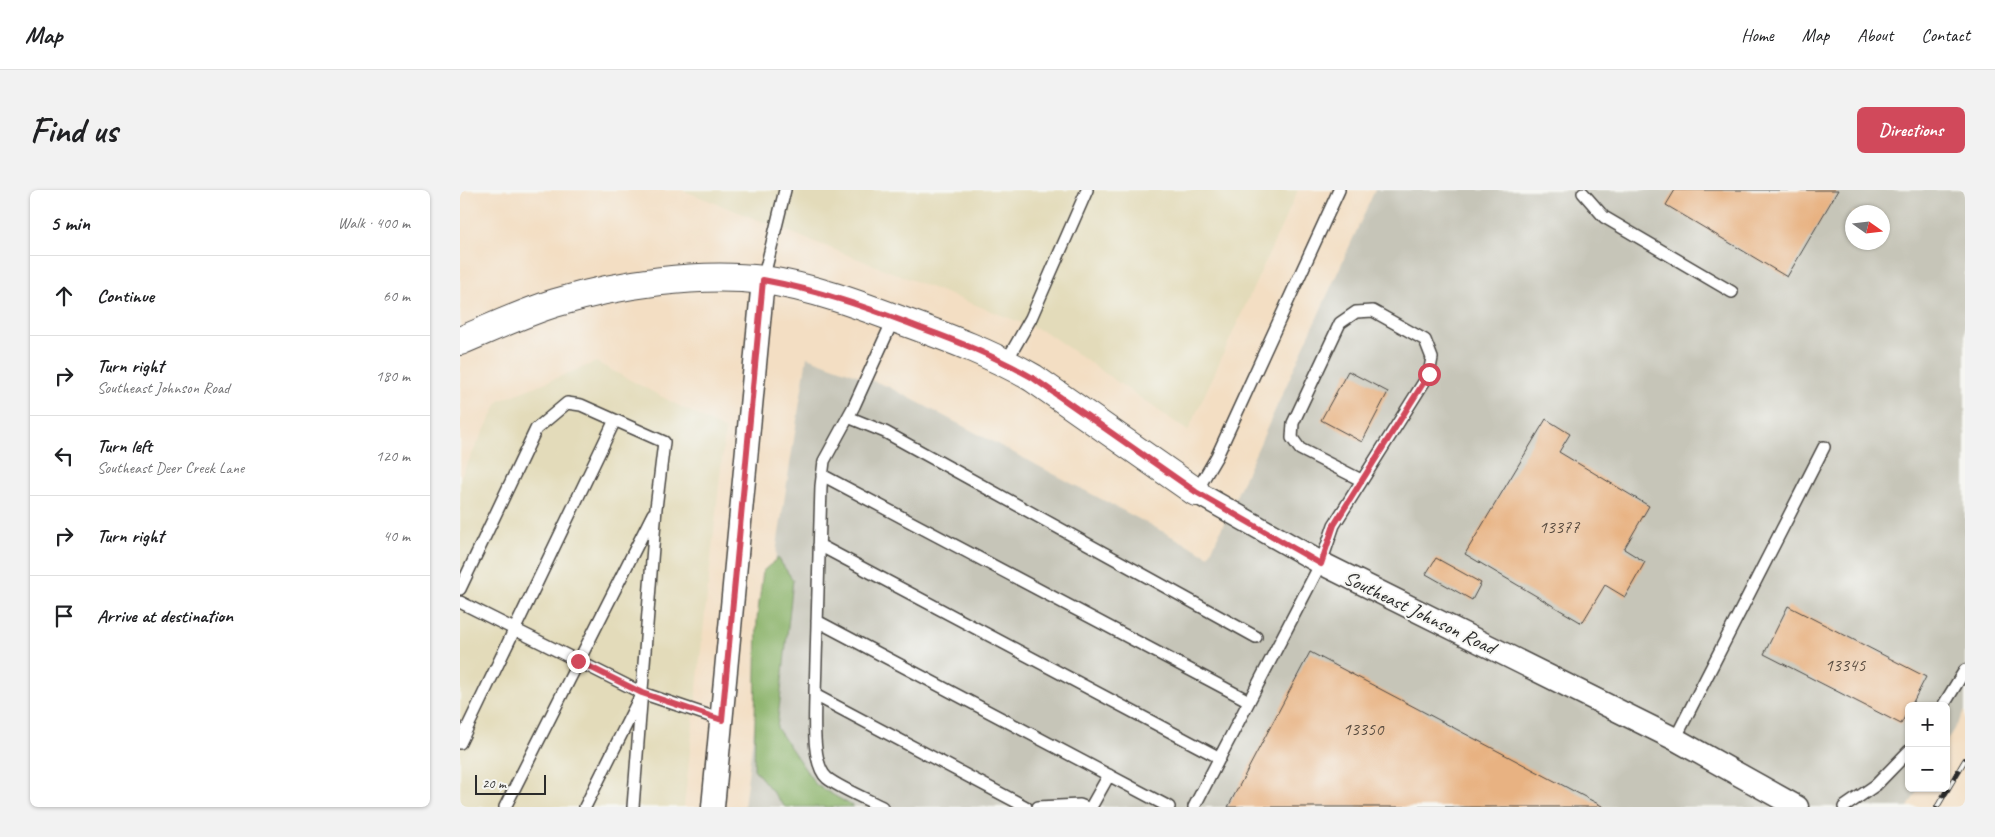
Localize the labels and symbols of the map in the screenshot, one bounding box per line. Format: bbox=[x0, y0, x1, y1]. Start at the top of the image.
north arrow bbox=[1845, 205, 1890, 250]
route start bbox=[1418, 363, 1441, 386]
house number: 13377 bbox=[1539, 516, 1580, 538]
street label: Southeast Johnson Road bbox=[1340, 565, 1503, 661]
route end bbox=[567, 650, 590, 673]
house number: 13345 bbox=[1825, 654, 1866, 676]
house number: 13350 bbox=[1343, 718, 1385, 740]
scale bar bbox=[475, 772, 546, 795]

